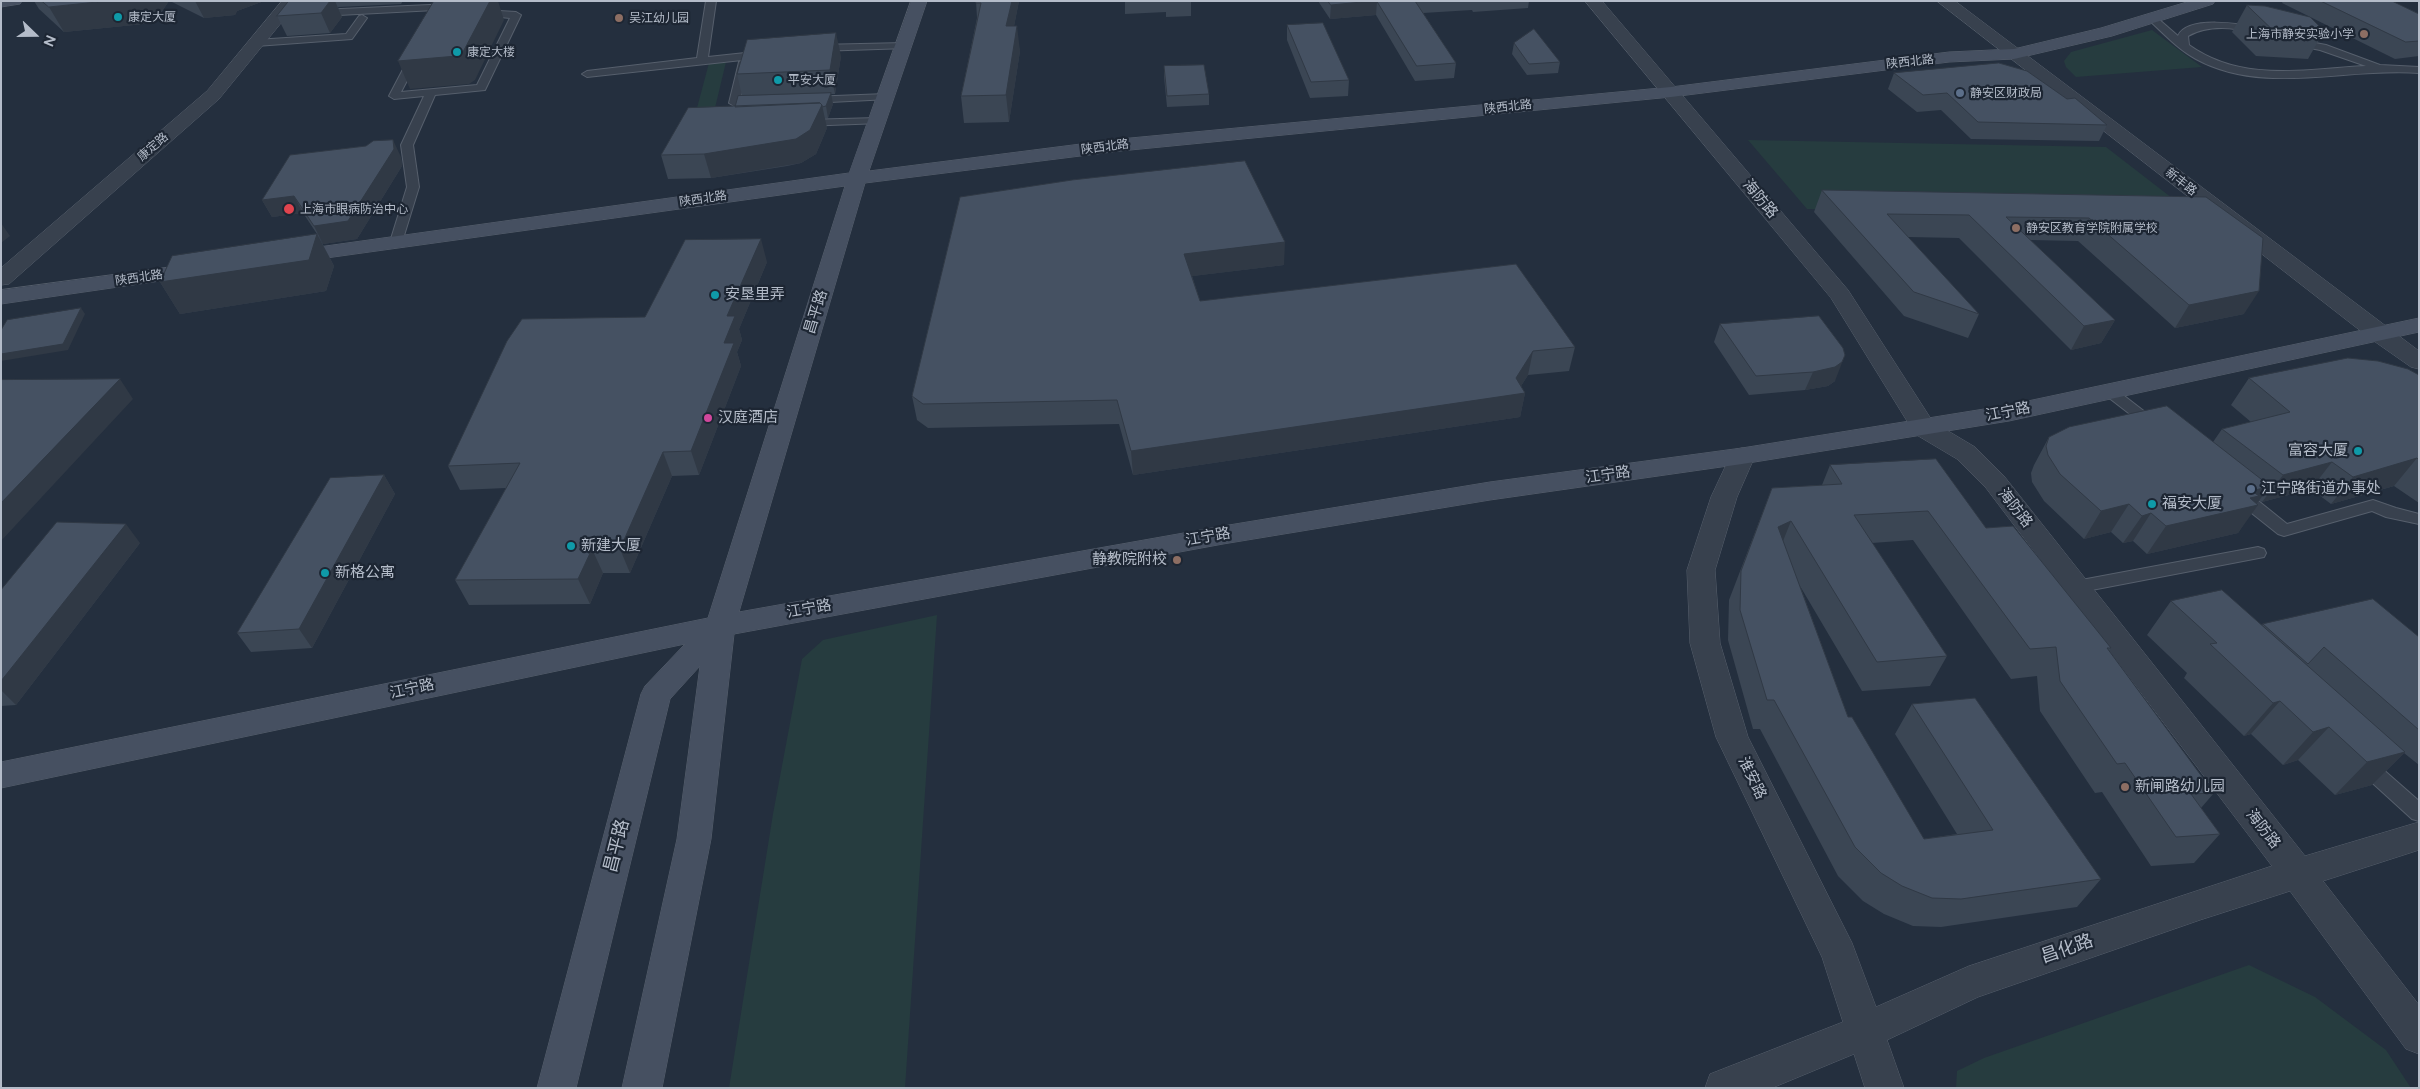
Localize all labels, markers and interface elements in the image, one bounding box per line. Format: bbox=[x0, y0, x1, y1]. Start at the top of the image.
north arrow bbox=[10, 10, 60, 60]
place label: 康定大厦 bbox=[128, 10, 176, 24]
marker: 康定大厦 bbox=[112, 11, 124, 23]
place label: 吴江幼儿园 bbox=[629, 11, 689, 25]
marker: 吴江幼儿园 bbox=[613, 12, 625, 24]
place label: 上海市静安实验小学 bbox=[2246, 27, 2354, 41]
marker: 上海市静安实验小学 bbox=[2358, 28, 2370, 40]
text: N bbox=[39, 33, 59, 49]
place label: 康定大楼 bbox=[467, 45, 515, 59]
marker: 康定大楼 bbox=[451, 46, 463, 58]
street label: 陕西北路 bbox=[1885, 52, 1935, 72]
place label: 平安大厦 bbox=[788, 73, 836, 87]
marker: 平安大厦 bbox=[772, 74, 784, 86]
place label: 静安区财政局 bbox=[1970, 86, 2042, 100]
marker: 静安区财政局 bbox=[1954, 87, 1966, 99]
street label: 陕西北路 bbox=[1483, 97, 1533, 117]
street label: 康定路 bbox=[135, 130, 171, 164]
street label: 陕西北路 bbox=[1080, 137, 1130, 157]
street label: 新丰路 bbox=[2162, 165, 2200, 199]
street label: 海防路 bbox=[1739, 176, 1781, 222]
street label: 陕西北路 bbox=[678, 189, 728, 209]
marker: 上海市眼病防治中心 bbox=[282, 202, 296, 216]
place label: 上海市眼病防治中心 bbox=[300, 202, 408, 216]
place label: 静安区教育学院附属学校 bbox=[2026, 221, 2158, 235]
marker: 静安区教育学院附属学校 bbox=[2010, 222, 2022, 234]
street label: 陕西北路 bbox=[114, 268, 164, 288]
place label: 安垦里弄 bbox=[725, 286, 785, 304]
street label: 昌平路 bbox=[801, 288, 831, 336]
marker: 安垦里弄 bbox=[709, 289, 721, 301]
street label: 江宁路 bbox=[1984, 399, 2032, 425]
place label: 汉庭酒店 bbox=[718, 409, 778, 427]
marker: 汉庭酒店 bbox=[702, 412, 714, 424]
place label: 富容大厦 bbox=[2288, 442, 2348, 460]
marker: 富容大厦 bbox=[2352, 445, 2364, 457]
street label: 江宁路 bbox=[1584, 463, 1632, 487]
place label: 江宁路街道办事处 bbox=[2261, 480, 2381, 498]
marker: 江宁路街道办事处 bbox=[2245, 483, 2257, 495]
street label: 海防路 bbox=[1994, 485, 2036, 531]
place label: 福安大厦 bbox=[2162, 495, 2222, 513]
marker: 福安大厦 bbox=[2146, 498, 2158, 510]
street label: 江宁路 bbox=[1184, 524, 1232, 550]
place label: 新建大厦 bbox=[581, 537, 641, 555]
marker: 新建大厦 bbox=[565, 540, 577, 552]
place label: 静教院附校 bbox=[1092, 551, 1167, 569]
marker: 静教院附校 bbox=[1171, 554, 1183, 566]
place label: 新格公寓 bbox=[335, 564, 395, 582]
marker: 新格公寓 bbox=[319, 567, 331, 579]
street label: 江宁路 bbox=[785, 596, 833, 622]
street label: 江宁路 bbox=[388, 676, 436, 702]
street label: 淮安路 bbox=[1734, 754, 1770, 802]
place label: 新闸路幼儿园 bbox=[2135, 778, 2225, 796]
marker: 新闸路幼儿园 bbox=[2119, 781, 2131, 793]
street label: 海防路 bbox=[2242, 806, 2284, 852]
street label: 昌平路 bbox=[600, 817, 634, 875]
street label: 昌化路 bbox=[2038, 930, 2096, 968]

